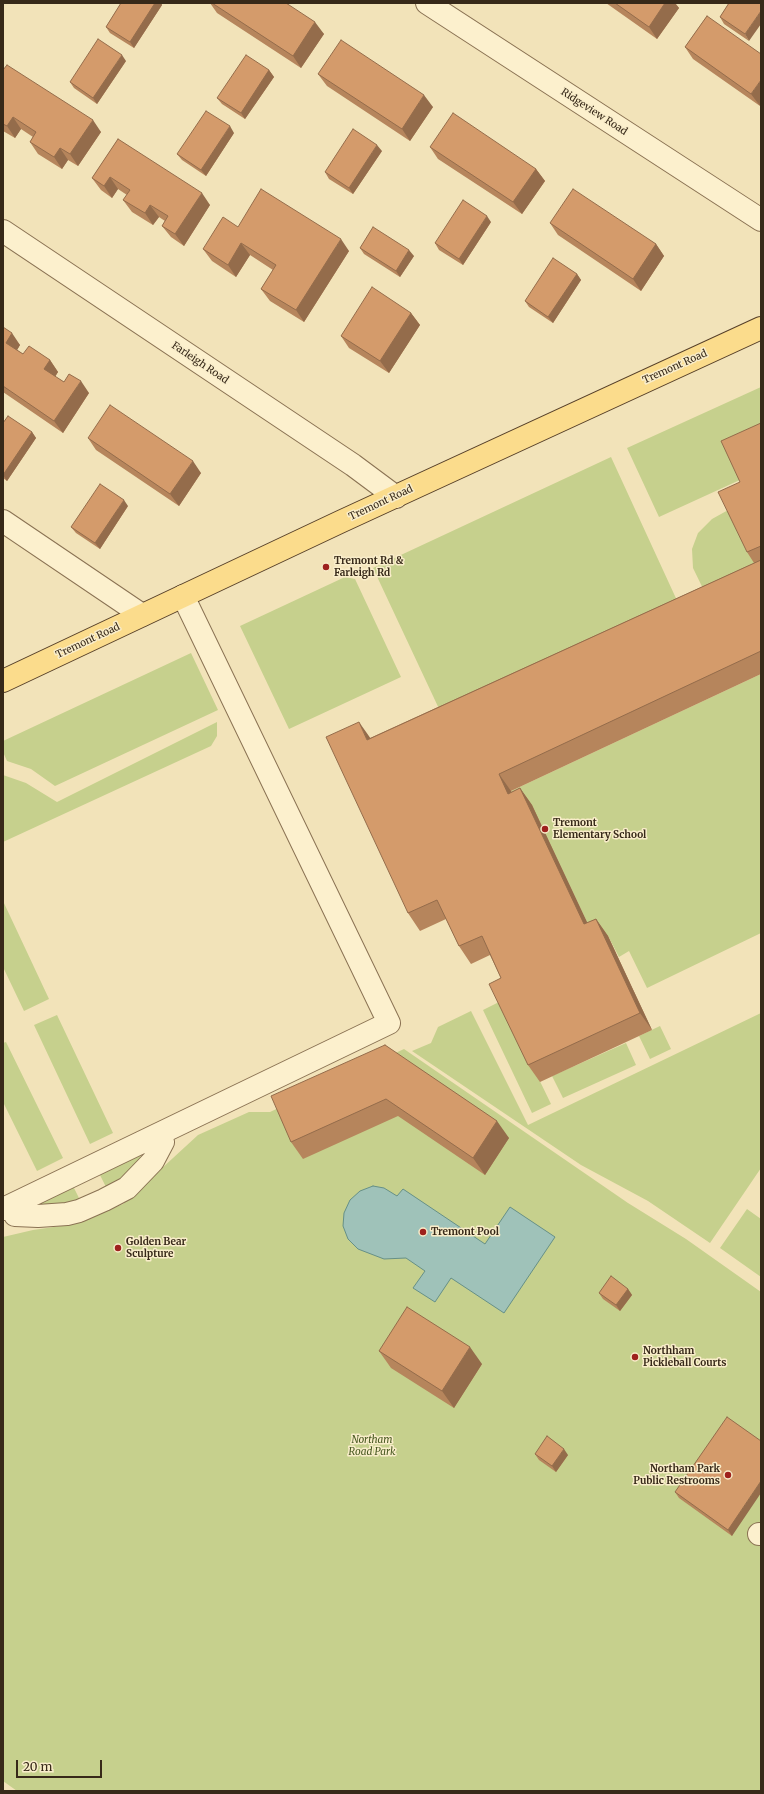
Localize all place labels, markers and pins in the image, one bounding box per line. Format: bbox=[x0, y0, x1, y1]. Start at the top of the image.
place label: Tremont Rd & Farleigh Rd bbox=[334, 555, 403, 578]
marker: Tremont Rd & Farleigh Rd bbox=[321, 562, 331, 572]
place label: Tremont Elementary School bbox=[553, 817, 646, 840]
marker: Tremont Elementary School bbox=[540, 824, 550, 834]
place label: Tremont Pool bbox=[431, 1226, 499, 1238]
marker: Tremont Pool bbox=[418, 1227, 428, 1237]
place label: Golden Bear Sculpture bbox=[126, 1236, 186, 1260]
marker: Golden Bear Sculpture bbox=[113, 1243, 123, 1253]
place label: Northham Pickleball Courts bbox=[643, 1345, 726, 1368]
marker: Northham Pickleball Courts bbox=[630, 1352, 640, 1362]
place label: Northam Park Public Restrooms bbox=[633, 1463, 720, 1486]
marker: Northam Park Public Restrooms bbox=[723, 1470, 733, 1480]

